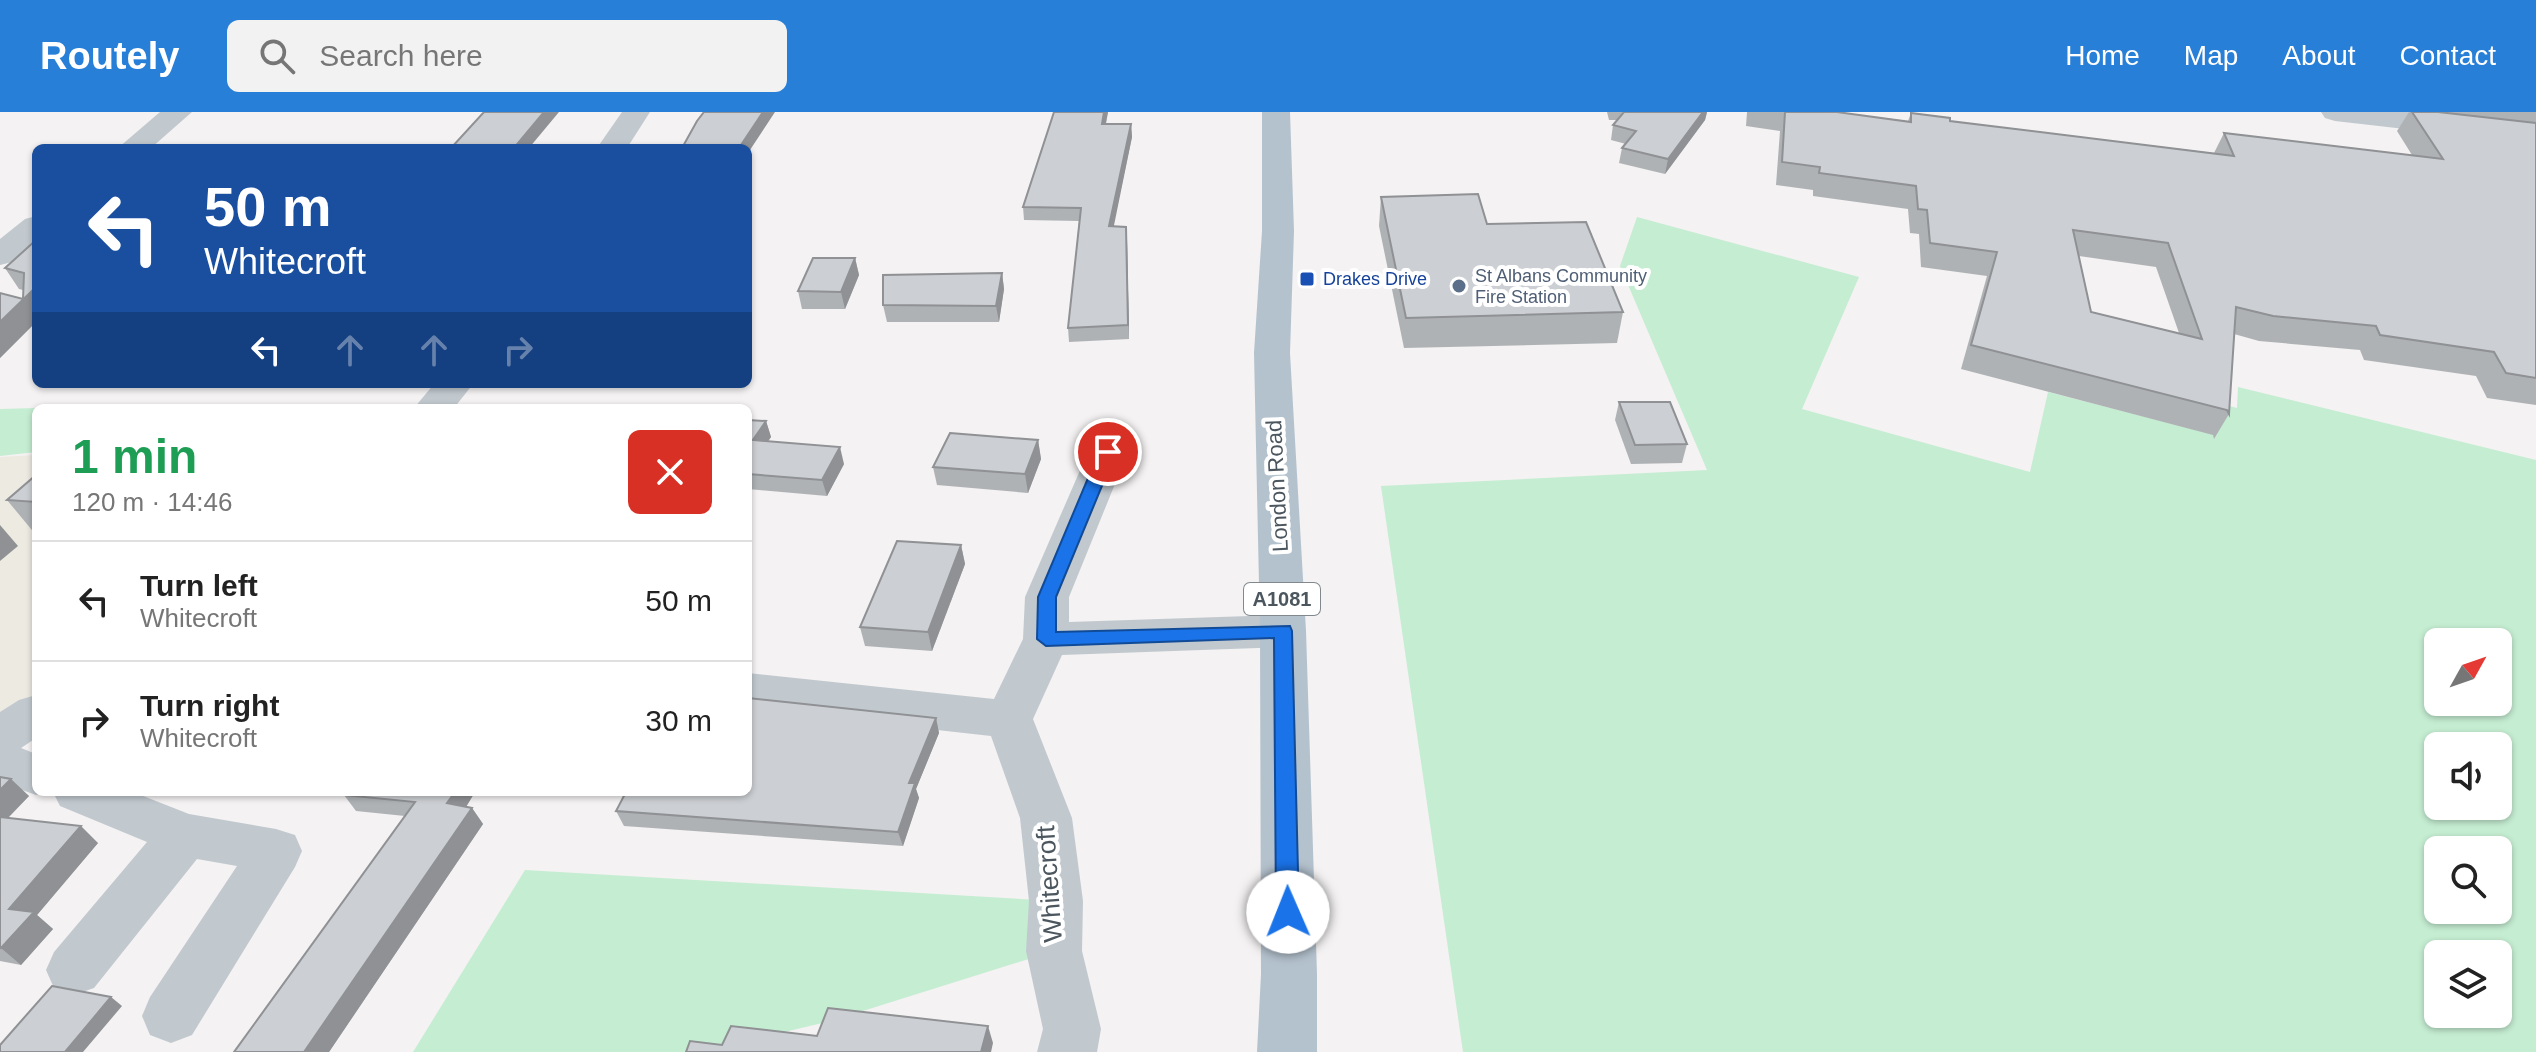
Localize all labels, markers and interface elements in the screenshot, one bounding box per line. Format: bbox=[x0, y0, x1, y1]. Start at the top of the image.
search box bbox=[227, 20, 787, 92]
icon: search bbox=[255, 34, 299, 78]
text: Routely bbox=[40, 35, 179, 77]
text: Search here bbox=[319, 39, 483, 72]
text: Home bbox=[2065, 40, 2140, 71]
text: Map bbox=[2184, 40, 2238, 71]
text: About bbox=[2282, 40, 2356, 71]
text: Contact bbox=[2400, 40, 2496, 71]
text: 50 m bbox=[204, 175, 332, 238]
icon: left bbox=[72, 176, 176, 280]
text: Whitecroft bbox=[204, 241, 366, 282]
place label: St Albans Community Fire Station bbox=[1475, 266, 1647, 307]
place label: Drakes Drive bbox=[1323, 269, 1427, 289]
marker: Drakes Drive bbox=[1298, 270, 1316, 288]
marker: St Albans Community Fire Station bbox=[1450, 277, 1468, 295]
icon: left bbox=[244, 328, 288, 372]
icon: ahead bbox=[328, 328, 372, 372]
icon: ahead bbox=[412, 328, 456, 372]
icon: right bbox=[496, 328, 540, 372]
pin bbox=[1074, 418, 1142, 486]
street label: London Road bbox=[1261, 419, 1293, 553]
text: 1 min bbox=[72, 430, 197, 483]
button: close bbox=[628, 430, 712, 514]
icon: arrive bbox=[1086, 430, 1130, 474]
text: 120 m · 14:46 bbox=[72, 487, 232, 517]
text: Turn left bbox=[140, 569, 258, 602]
icon: left bbox=[72, 579, 116, 623]
road number: A1081 bbox=[1244, 583, 1320, 615]
text: 50 m bbox=[645, 584, 712, 617]
text: Whitecroft bbox=[140, 603, 257, 633]
north arrow bbox=[2424, 628, 2512, 716]
map controls bbox=[2424, 628, 2512, 1028]
text: Turn right bbox=[140, 689, 279, 722]
icon: right bbox=[72, 699, 116, 743]
text: 30 m bbox=[645, 704, 712, 737]
text: Whitecroft bbox=[140, 723, 257, 753]
button: sound bbox=[2424, 732, 2512, 820]
street label: Whitecroft bbox=[1030, 824, 1068, 943]
button: search bbox=[2424, 836, 2512, 924]
position arrow bbox=[1246, 870, 1330, 954]
button: layers bbox=[2424, 940, 2512, 1028]

